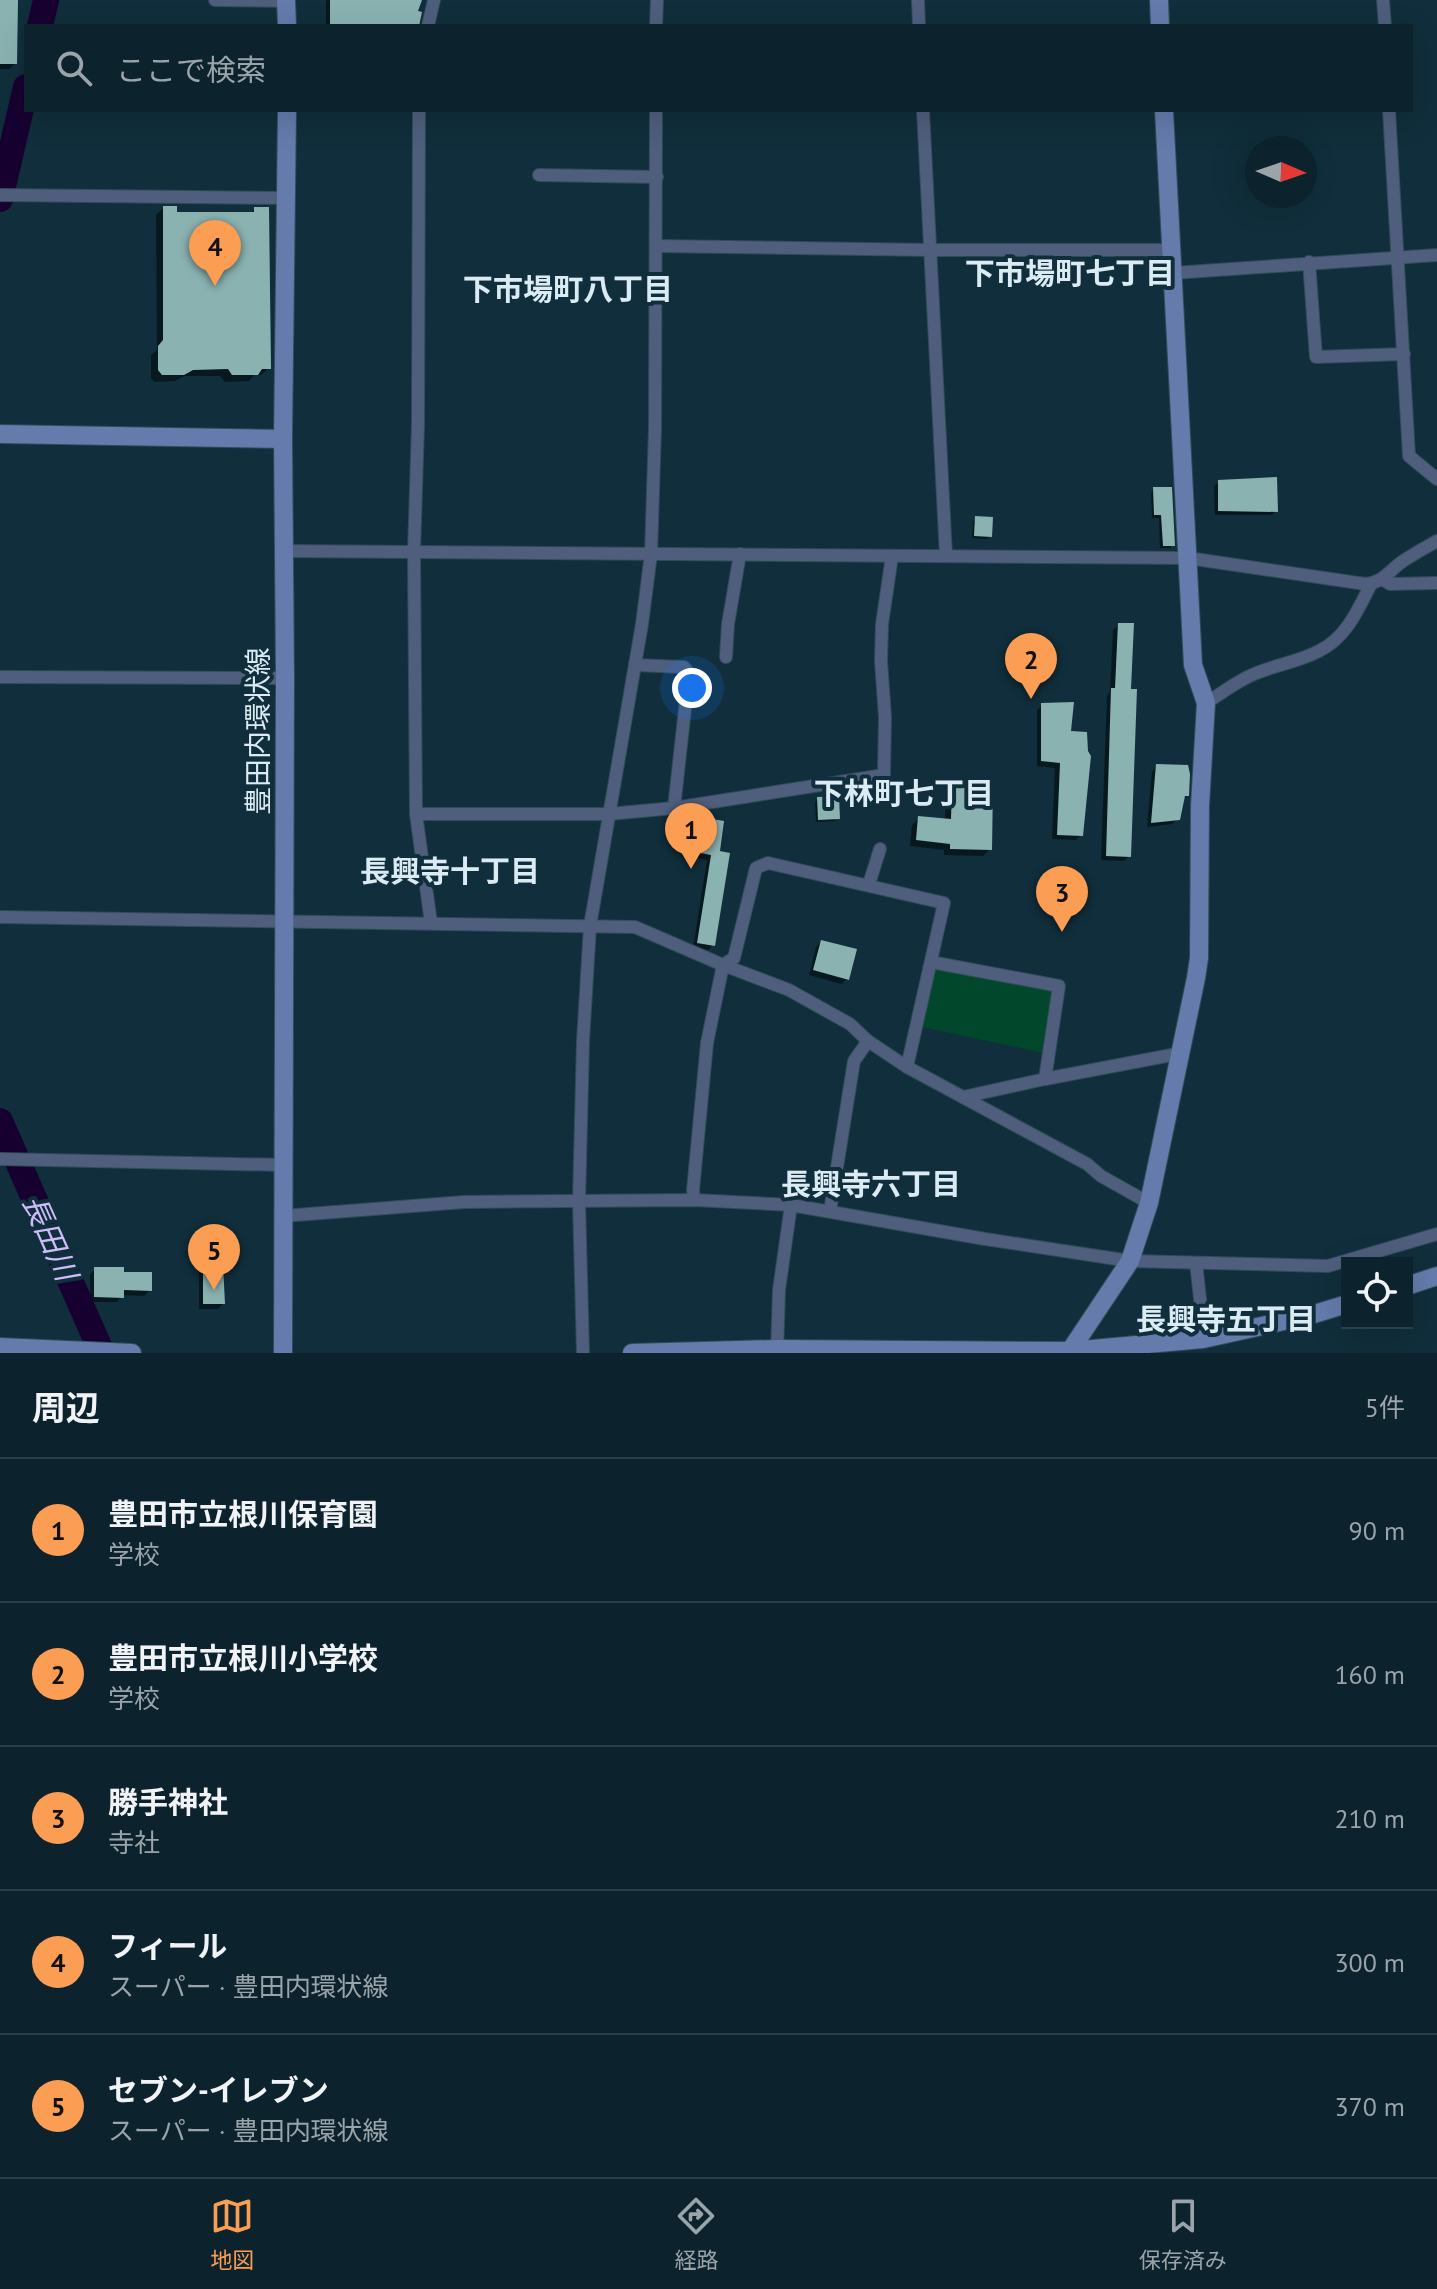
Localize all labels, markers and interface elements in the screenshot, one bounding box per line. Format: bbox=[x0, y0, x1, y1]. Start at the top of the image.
search box bbox=[24, 24, 1413, 112]
icon: search bbox=[52, 46, 96, 90]
text: ここで検索 bbox=[116, 50, 266, 89]
north arrow bbox=[1245, 136, 1317, 208]
pin: 4 bbox=[189, 220, 241, 286]
district label: 下市場町七丁目 bbox=[965, 253, 1175, 292]
district label: 下市場町八丁目 bbox=[463, 269, 673, 308]
pin: 2 bbox=[1005, 633, 1057, 699]
street label: 豊田内環状線 bbox=[239, 647, 276, 815]
your location bbox=[672, 668, 712, 708]
district label: 下林町七丁目 bbox=[814, 773, 994, 812]
pin: 1 bbox=[665, 803, 717, 869]
district label: 長興寺十丁目 bbox=[360, 851, 540, 890]
pin: 3 bbox=[1036, 866, 1088, 932]
district label: 長興寺六丁目 bbox=[781, 1164, 961, 1203]
water label: 長田川 bbox=[15, 1188, 88, 1289]
pin: 5 bbox=[188, 1224, 240, 1290]
map controls bbox=[1341, 1257, 1413, 1329]
button: locate bbox=[1341, 1257, 1413, 1329]
district label: 長興寺五丁目 bbox=[1136, 1299, 1316, 1338]
text: 周辺 bbox=[32, 1385, 100, 1429]
text: 5件 bbox=[1365, 1391, 1405, 1424]
text: 豊田市立根川保育園 bbox=[108, 1494, 378, 1533]
text: 1 bbox=[51, 1514, 65, 1547]
text: 90 m bbox=[1349, 1514, 1405, 1547]
text: 学校 bbox=[108, 1538, 160, 1571]
text: 豊田市立根川小学校 bbox=[108, 1638, 378, 1677]
text: 2 bbox=[51, 1658, 65, 1691]
text: 160 m bbox=[1334, 1658, 1405, 1691]
text: 学校 bbox=[108, 1682, 160, 1715]
text: 勝手神社 bbox=[108, 1782, 228, 1821]
text: 3 bbox=[51, 1802, 65, 1835]
text: 210 m bbox=[1334, 1802, 1405, 1835]
text: 寺社 bbox=[108, 1826, 160, 1859]
text: フィール bbox=[108, 1926, 227, 1965]
text: 4 bbox=[51, 1946, 65, 1979]
text: 300 m bbox=[1334, 1946, 1405, 1979]
text: スーパー · 豊田内環状線 bbox=[108, 1970, 389, 2003]
text: セブン-イレブン bbox=[108, 2070, 329, 2109]
text: 5 bbox=[51, 2090, 65, 2123]
text: 370 m bbox=[1334, 2090, 1405, 2123]
text: スーパー · 豊田内環状線 bbox=[108, 2114, 389, 2147]
tab: 地図 bbox=[210, 2194, 254, 2274]
tab: 経路 bbox=[674, 2194, 719, 2274]
tab: 保存済み bbox=[1139, 2194, 1227, 2274]

